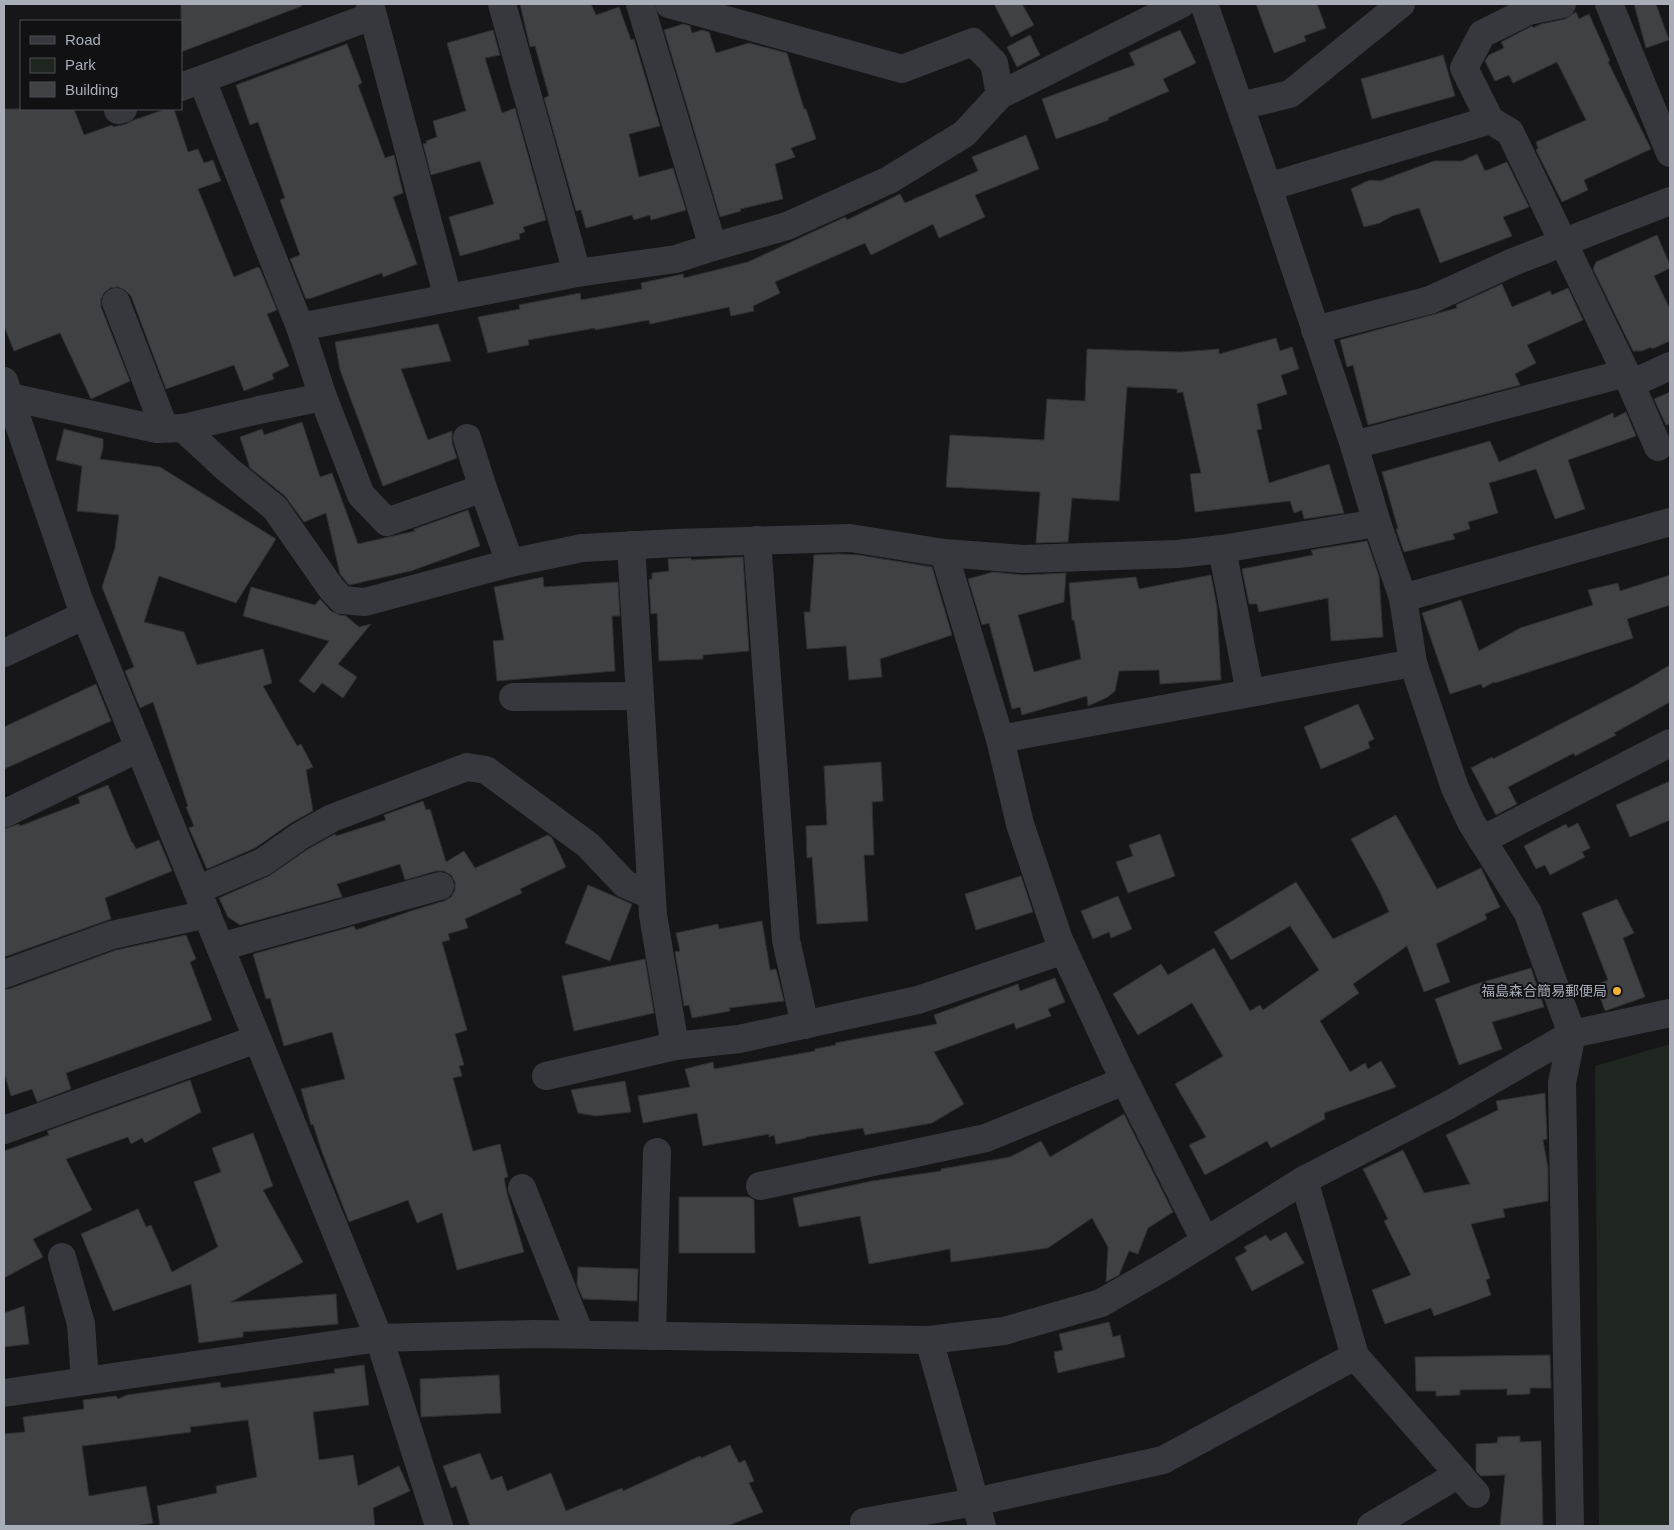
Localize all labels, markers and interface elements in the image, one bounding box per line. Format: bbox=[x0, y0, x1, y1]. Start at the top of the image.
legend bbox=[20, 20, 182, 110]
text: Road bbox=[65, 31, 101, 48]
text: Park bbox=[65, 56, 96, 73]
text: Building bbox=[65, 81, 118, 98]
place label: 福島森合簡易郵便局 bbox=[1481, 983, 1607, 999]
marker: 福島森合簡易郵便局 bbox=[1611, 985, 1623, 997]

